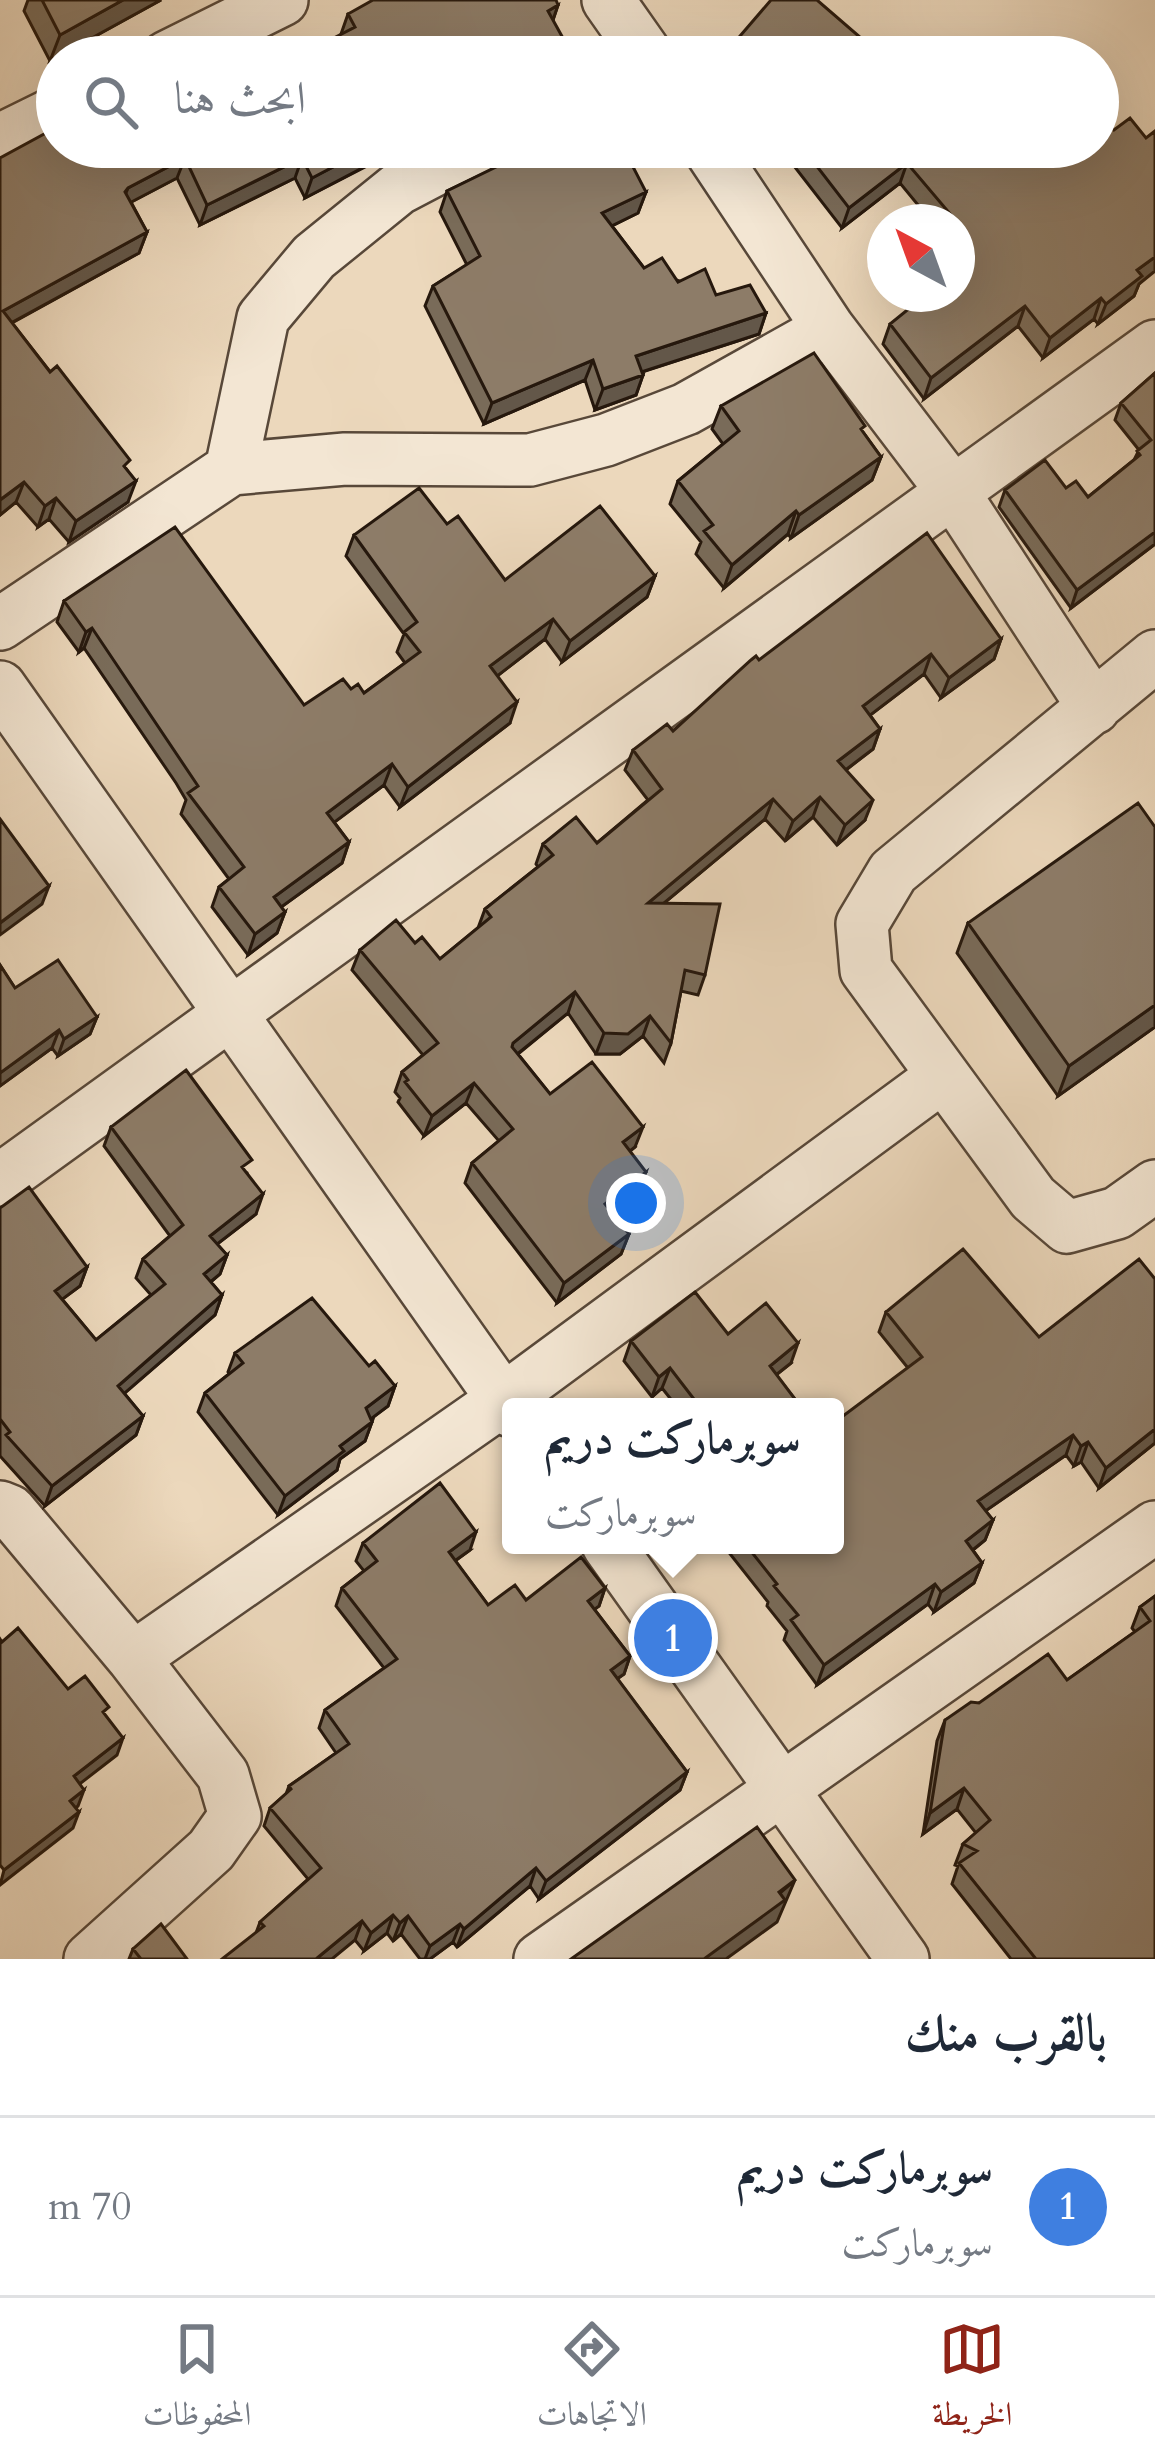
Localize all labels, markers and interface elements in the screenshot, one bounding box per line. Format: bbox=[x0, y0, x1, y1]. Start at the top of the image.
search box bbox=[36, 36, 1119, 168]
text: ابحث هنا bbox=[174, 68, 306, 129]
icon: search bbox=[78, 69, 144, 135]
north arrow bbox=[867, 204, 975, 312]
your location bbox=[606, 1173, 666, 1233]
popup bbox=[502, 1398, 844, 1554]
text: سوبرماركت دريم bbox=[545, 1408, 801, 1469]
text: سوبرماركت bbox=[545, 1487, 697, 1540]
pin: 1 bbox=[634, 1593, 712, 1683]
text: بالقرب منك bbox=[905, 1999, 1107, 2069]
text: سوبرماركت دريم bbox=[737, 2138, 993, 2199]
text: 70 m bbox=[48, 2180, 131, 2233]
text: 1 bbox=[1058, 2180, 1078, 2233]
text: سوبرماركت bbox=[842, 2217, 993, 2270]
tab: المحفوظات bbox=[143, 2316, 251, 2446]
tab: الاتجاهات bbox=[537, 2316, 647, 2446]
tab: الخريطة bbox=[932, 2316, 1012, 2446]

